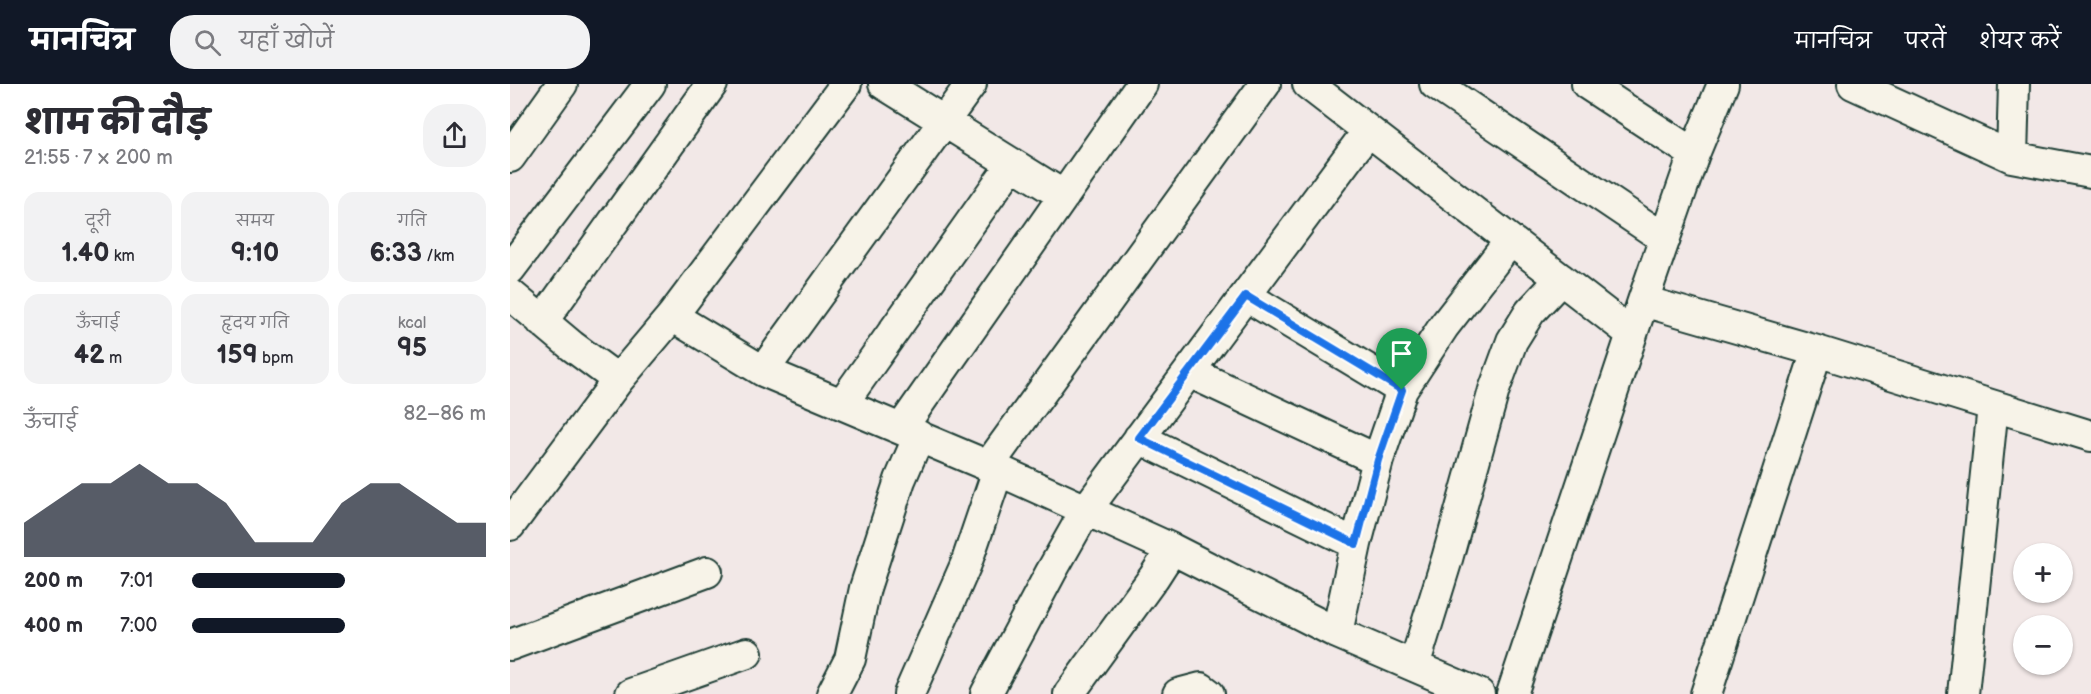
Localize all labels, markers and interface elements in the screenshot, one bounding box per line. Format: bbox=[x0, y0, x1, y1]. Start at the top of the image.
search box bbox=[170, 15, 590, 69]
text: मानचित्र bbox=[30, 25, 134, 58]
icon: search bbox=[191, 26, 224, 59]
text: यहाँ खोजें bbox=[239, 28, 334, 55]
text: मानचित्र bbox=[1795, 29, 1872, 54]
text: परतें bbox=[1905, 29, 1946, 54]
text: शेयर करें bbox=[1979, 29, 2061, 54]
text: शाम की दौड़ bbox=[24, 103, 210, 143]
button: share bbox=[423, 104, 486, 167]
text: 21:55 · 7 × 200 m bbox=[24, 146, 173, 170]
text: दूरी bbox=[85, 212, 111, 231]
text: समय bbox=[236, 212, 274, 231]
text: गति bbox=[397, 212, 427, 231]
text: 1.40 bbox=[61, 238, 109, 269]
text: 9:10 bbox=[231, 238, 279, 269]
text: 6:33 bbox=[370, 238, 422, 269]
text: km bbox=[109, 247, 135, 266]
text: /km bbox=[422, 247, 455, 266]
text: ऊँचाई bbox=[77, 314, 119, 333]
text: हृदय गति bbox=[221, 314, 289, 333]
text: kcal bbox=[398, 314, 426, 333]
pin bbox=[1376, 328, 1427, 390]
text: 95 bbox=[397, 333, 427, 364]
icon: arrive bbox=[1385, 337, 1418, 370]
text: 42 bbox=[74, 340, 105, 371]
text: 159 bbox=[216, 340, 258, 371]
text: m bbox=[105, 349, 122, 368]
text: bpm bbox=[258, 349, 294, 368]
text: 82–86 m bbox=[404, 402, 486, 426]
text: ऊँचाई bbox=[24, 410, 78, 434]
map controls bbox=[2013, 543, 2073, 675]
button: + bbox=[2013, 543, 2073, 603]
text: 200 m bbox=[24, 569, 83, 593]
text: 7:01 bbox=[120, 569, 153, 593]
text: 400 m bbox=[24, 614, 83, 638]
text: 7:00 bbox=[120, 614, 157, 638]
button: − bbox=[2013, 615, 2073, 675]

